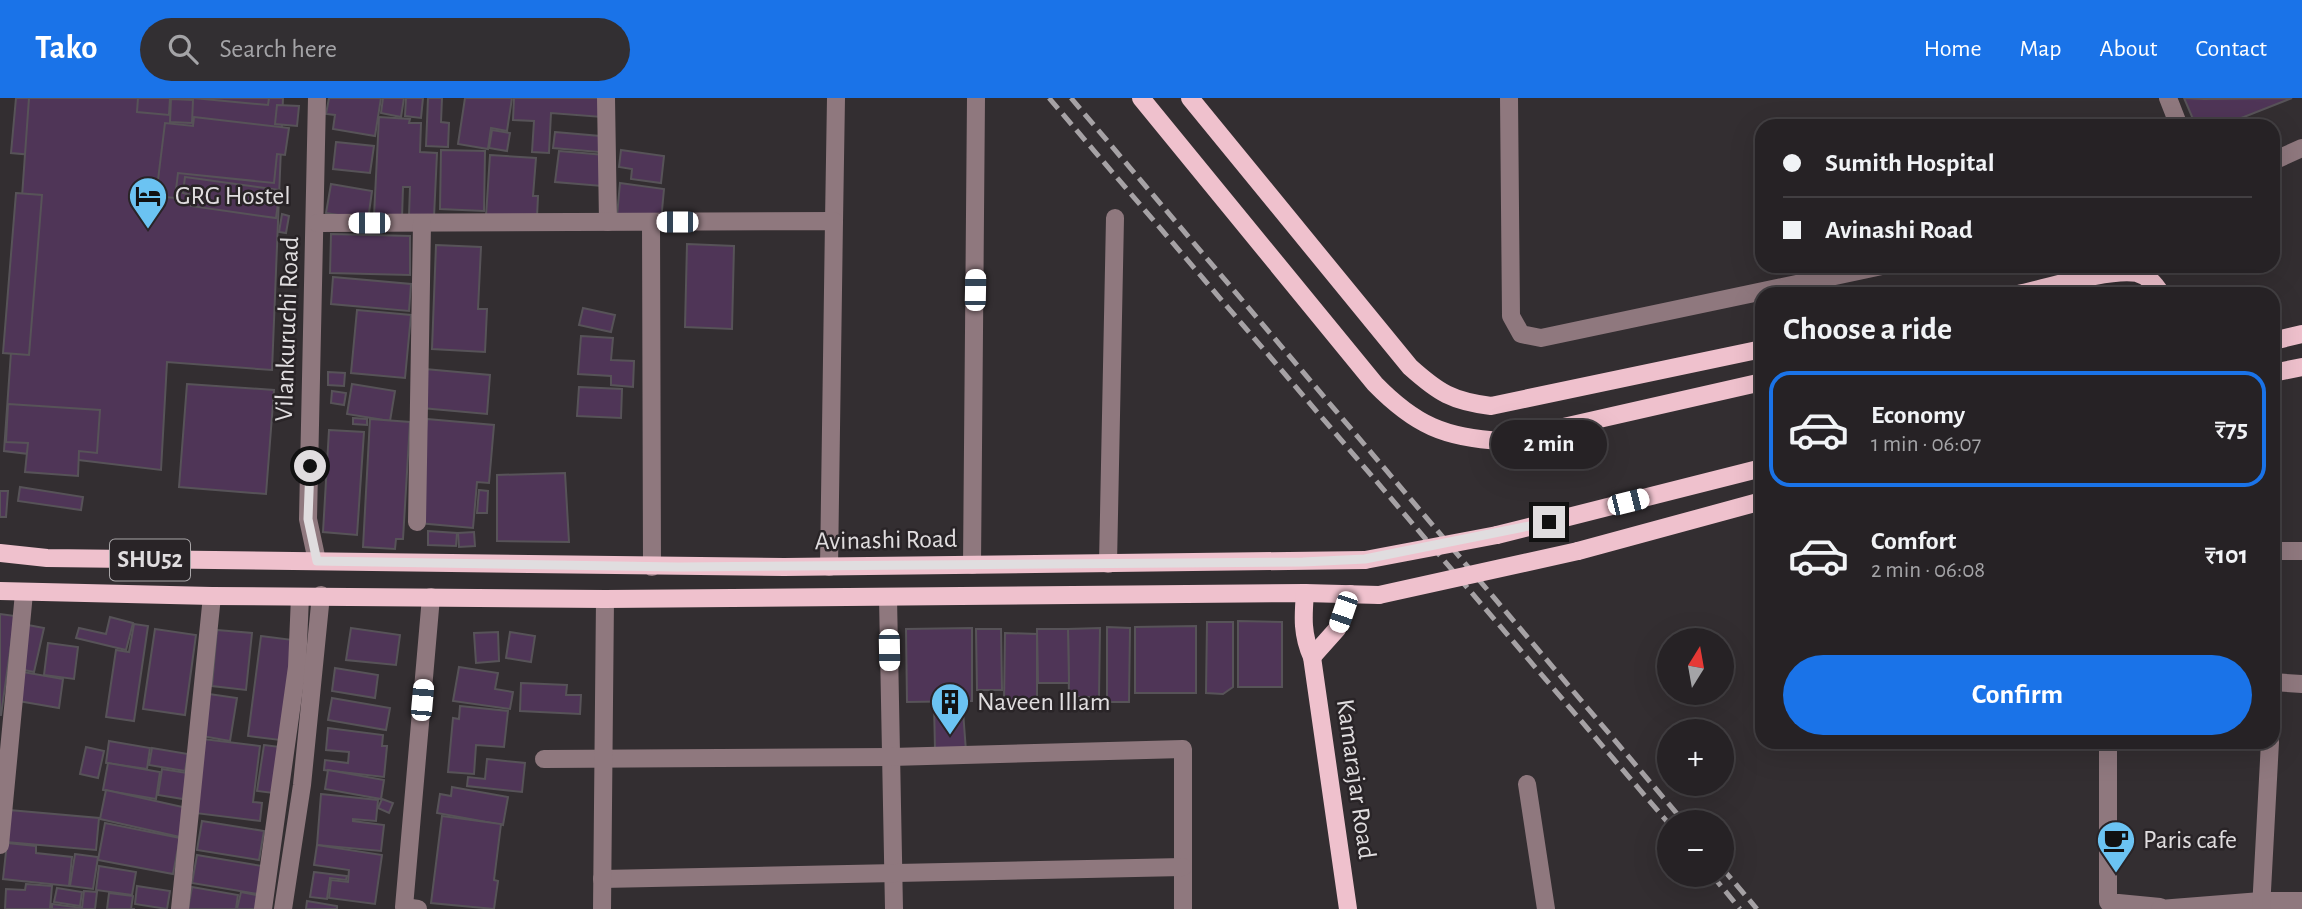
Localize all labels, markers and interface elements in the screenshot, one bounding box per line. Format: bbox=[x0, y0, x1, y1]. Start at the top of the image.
search box bbox=[140, 18, 630, 81]
icon: search bbox=[164, 30, 202, 68]
text: Tako bbox=[35, 32, 98, 65]
text: Search here bbox=[220, 36, 337, 62]
text: Home bbox=[1924, 37, 1982, 61]
text: Map bbox=[2020, 37, 2062, 61]
text: About bbox=[2100, 37, 2157, 61]
text: Contact bbox=[2195, 37, 2267, 61]
text: Sumith Hospital bbox=[1825, 150, 1995, 176]
hotel icon: GRG Hostel bbox=[127, 175, 169, 230]
place label: GRG Hostel bbox=[175, 183, 291, 209]
car bbox=[657, 212, 699, 233]
car bbox=[349, 213, 391, 234]
text: Avinashi Road bbox=[1825, 217, 1973, 243]
street label: Vilankuruchi Road bbox=[271, 236, 303, 422]
car bbox=[965, 269, 986, 311]
text: Choose a ride bbox=[1783, 313, 1952, 345]
icon: car bbox=[1787, 398, 1850, 461]
text: Economy bbox=[1871, 402, 1965, 428]
text: ₹75 bbox=[2215, 416, 2248, 442]
callout: 2 min bbox=[1491, 420, 1607, 470]
text: 2 min bbox=[1523, 433, 1575, 456]
text: 1 min · 06:07 bbox=[1871, 433, 1981, 456]
route start bbox=[294, 450, 326, 482]
car bbox=[1606, 487, 1651, 517]
route end bbox=[1533, 506, 1565, 538]
icon: car bbox=[1787, 524, 1850, 587]
street label: Avinashi Road bbox=[814, 526, 958, 554]
text: Comfort bbox=[1871, 528, 1956, 554]
road number: SHU52 bbox=[110, 540, 190, 580]
text: ₹101 bbox=[2205, 542, 2248, 568]
text: 2 min · 06:08 bbox=[1871, 559, 1985, 582]
car bbox=[1327, 589, 1360, 635]
north arrow bbox=[1657, 628, 1734, 705]
map controls bbox=[1657, 628, 1734, 887]
car bbox=[879, 629, 900, 671]
button: Confirm bbox=[1783, 655, 2252, 735]
car bbox=[410, 678, 435, 722]
building icon: Naveen Illam bbox=[929, 681, 971, 736]
place label: Naveen Illam bbox=[977, 689, 1111, 715]
street label: Kamarajar Road bbox=[1332, 697, 1380, 861]
button: + bbox=[1657, 719, 1734, 796]
button: − bbox=[1657, 810, 1734, 887]
cafe icon: Paris cafe bbox=[2095, 819, 2137, 874]
place label: Paris cafe bbox=[2143, 827, 2237, 853]

